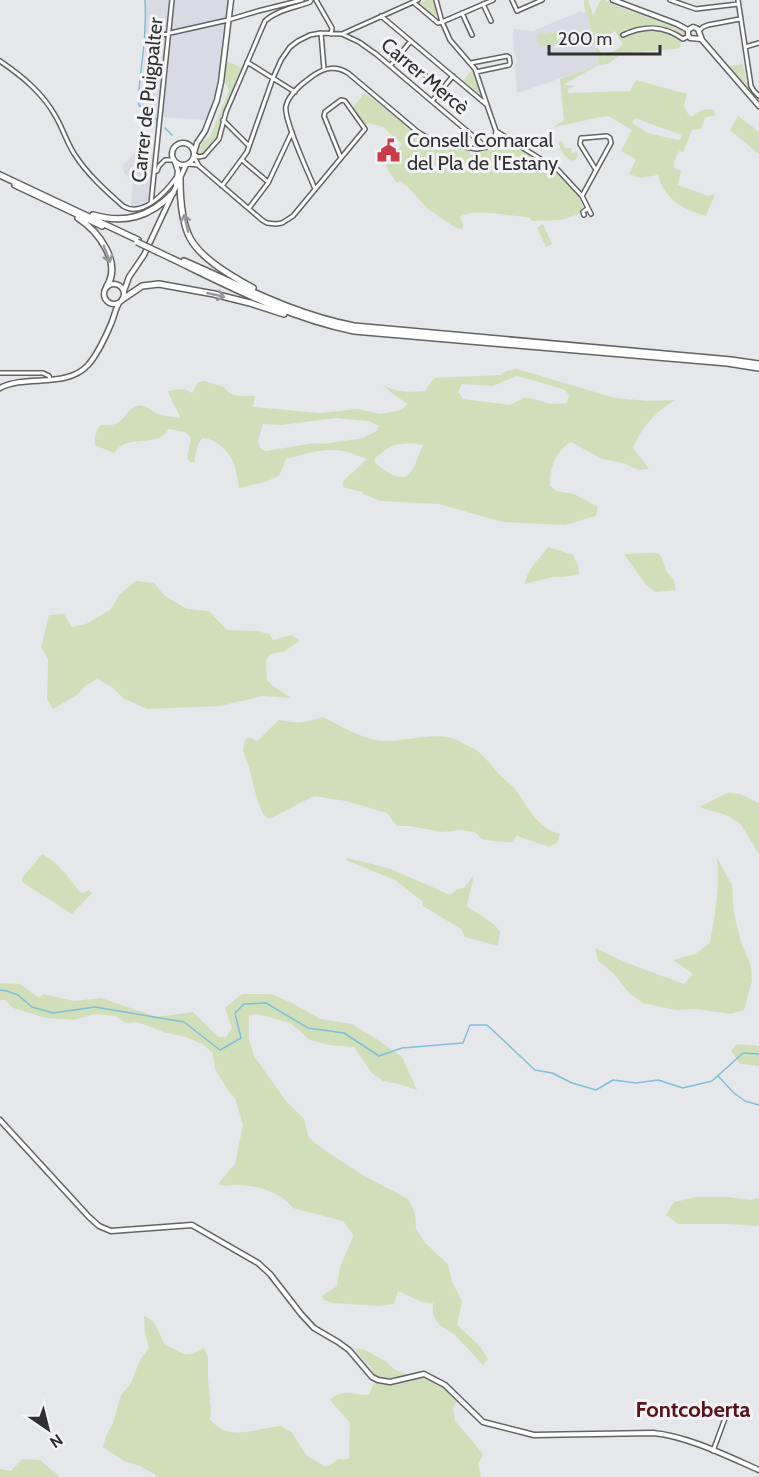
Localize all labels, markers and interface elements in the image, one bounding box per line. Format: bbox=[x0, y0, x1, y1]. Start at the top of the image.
street label: Carrer de Puigpalter bbox=[126, 16, 168, 184]
scale bar bbox=[549, 18, 660, 56]
text: 200 m bbox=[558, 28, 612, 50]
street label: Carrer Mercè bbox=[376, 32, 474, 120]
place label: Consell Comarcal del Pla de l'Estany bbox=[407, 128, 558, 175]
public building icon: Consell Comarcal del Pla de l'Estany bbox=[376, 138, 402, 164]
one-way arrow bbox=[179, 214, 191, 233]
one-way arrow bbox=[102, 244, 113, 263]
one-way arrow bbox=[206, 290, 225, 301]
district label: Fontcoberta bbox=[635, 1396, 751, 1423]
north arrow bbox=[18, 1399, 78, 1459]
text: N bbox=[46, 1430, 66, 1452]

